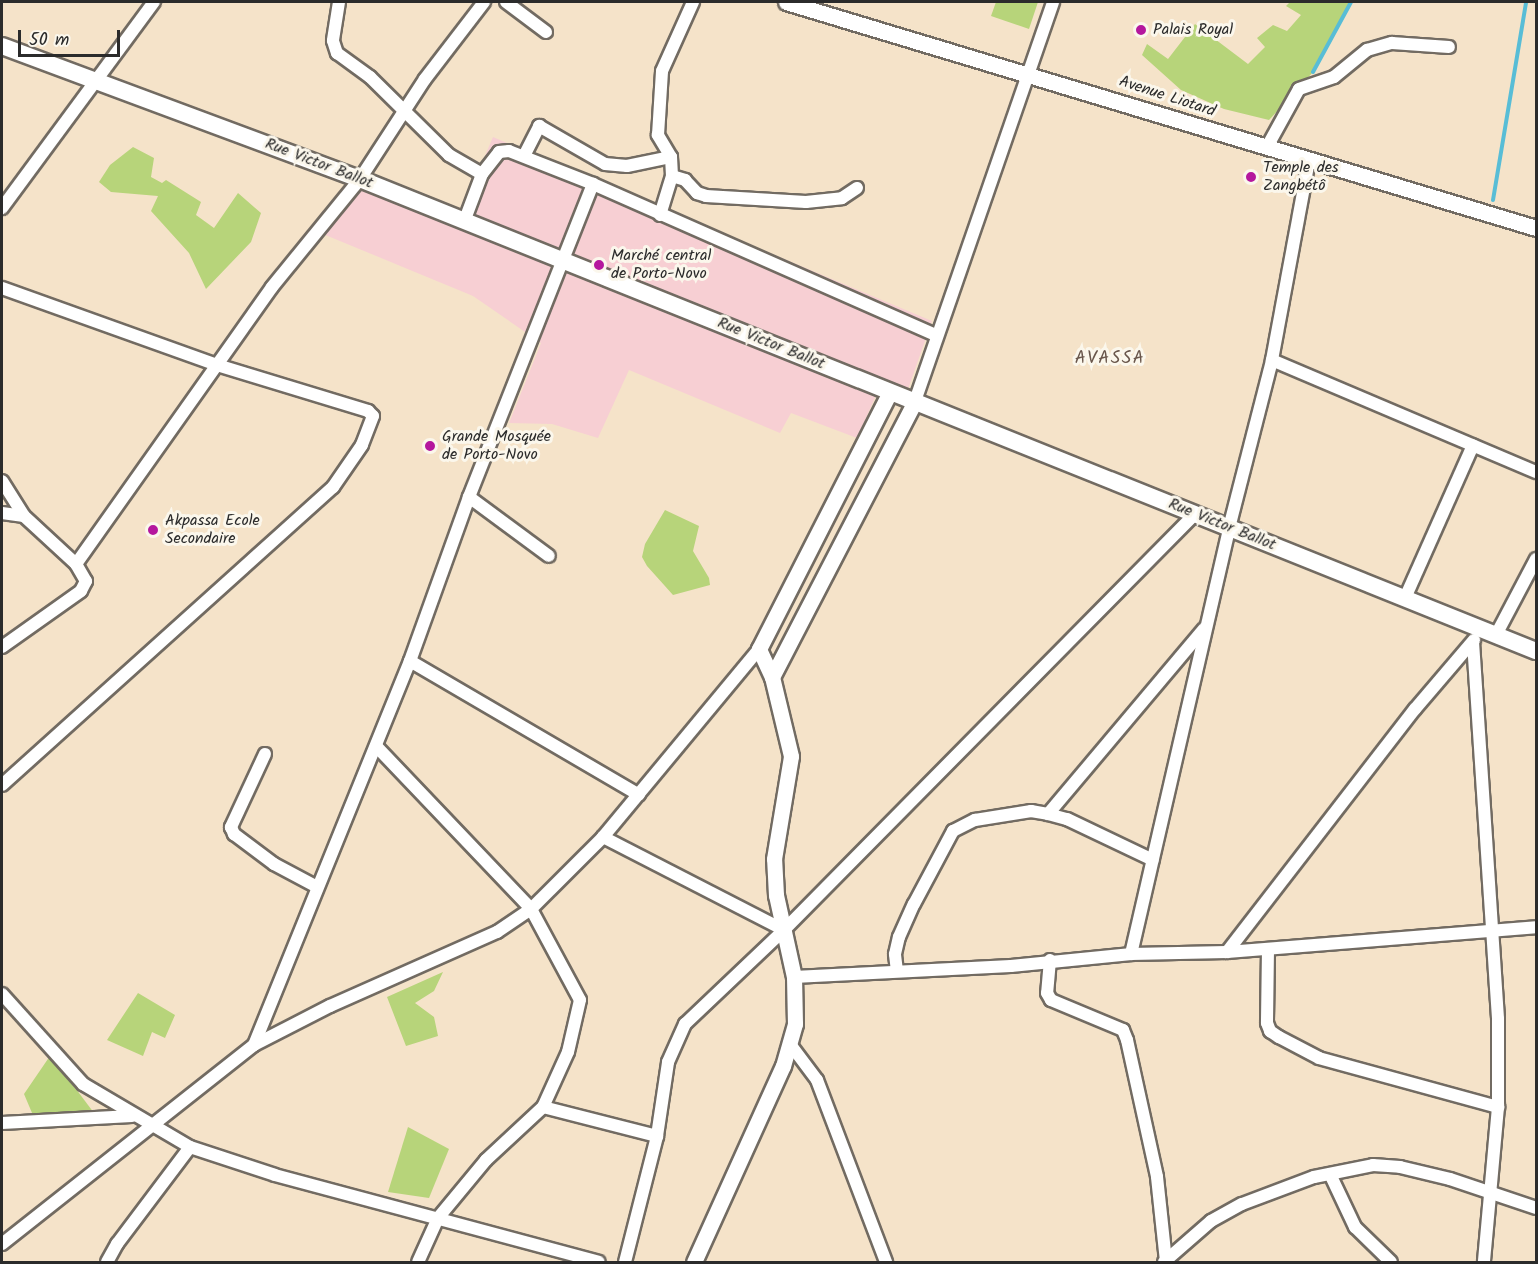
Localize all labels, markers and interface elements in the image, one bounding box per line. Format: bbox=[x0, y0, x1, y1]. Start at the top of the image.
scale bar bbox=[21, 18, 123, 56]
place label: Palais Royal bbox=[1153, 20, 1233, 40]
marker: Palais Royal bbox=[1134, 23, 1148, 37]
text: 50 m bbox=[29, 26, 69, 55]
street label: Avenue Liotard bbox=[1116, 72, 1218, 122]
street label: Rue Victor Ballot bbox=[262, 135, 376, 193]
place label: Temple des Zangbétô bbox=[1263, 158, 1339, 196]
marker: Temple des Zangbétô bbox=[1244, 170, 1258, 184]
place label: Marché central de Porto-Novo bbox=[611, 246, 711, 284]
marker: Marché central de Porto-Novo bbox=[592, 258, 606, 272]
street label: Rue Victor Ballot bbox=[714, 314, 828, 374]
district label: AVASSA bbox=[1075, 348, 1145, 370]
place label: Grande Mosquée de Porto-Novo bbox=[442, 427, 551, 465]
marker: Grande Mosquée de Porto-Novo bbox=[423, 439, 437, 453]
street label: Rue Victor Ballot bbox=[1165, 495, 1279, 555]
place label: Akpassa Ecole Secondaire bbox=[165, 511, 260, 549]
marker: Akpassa Ecole Secondaire bbox=[146, 523, 160, 537]

